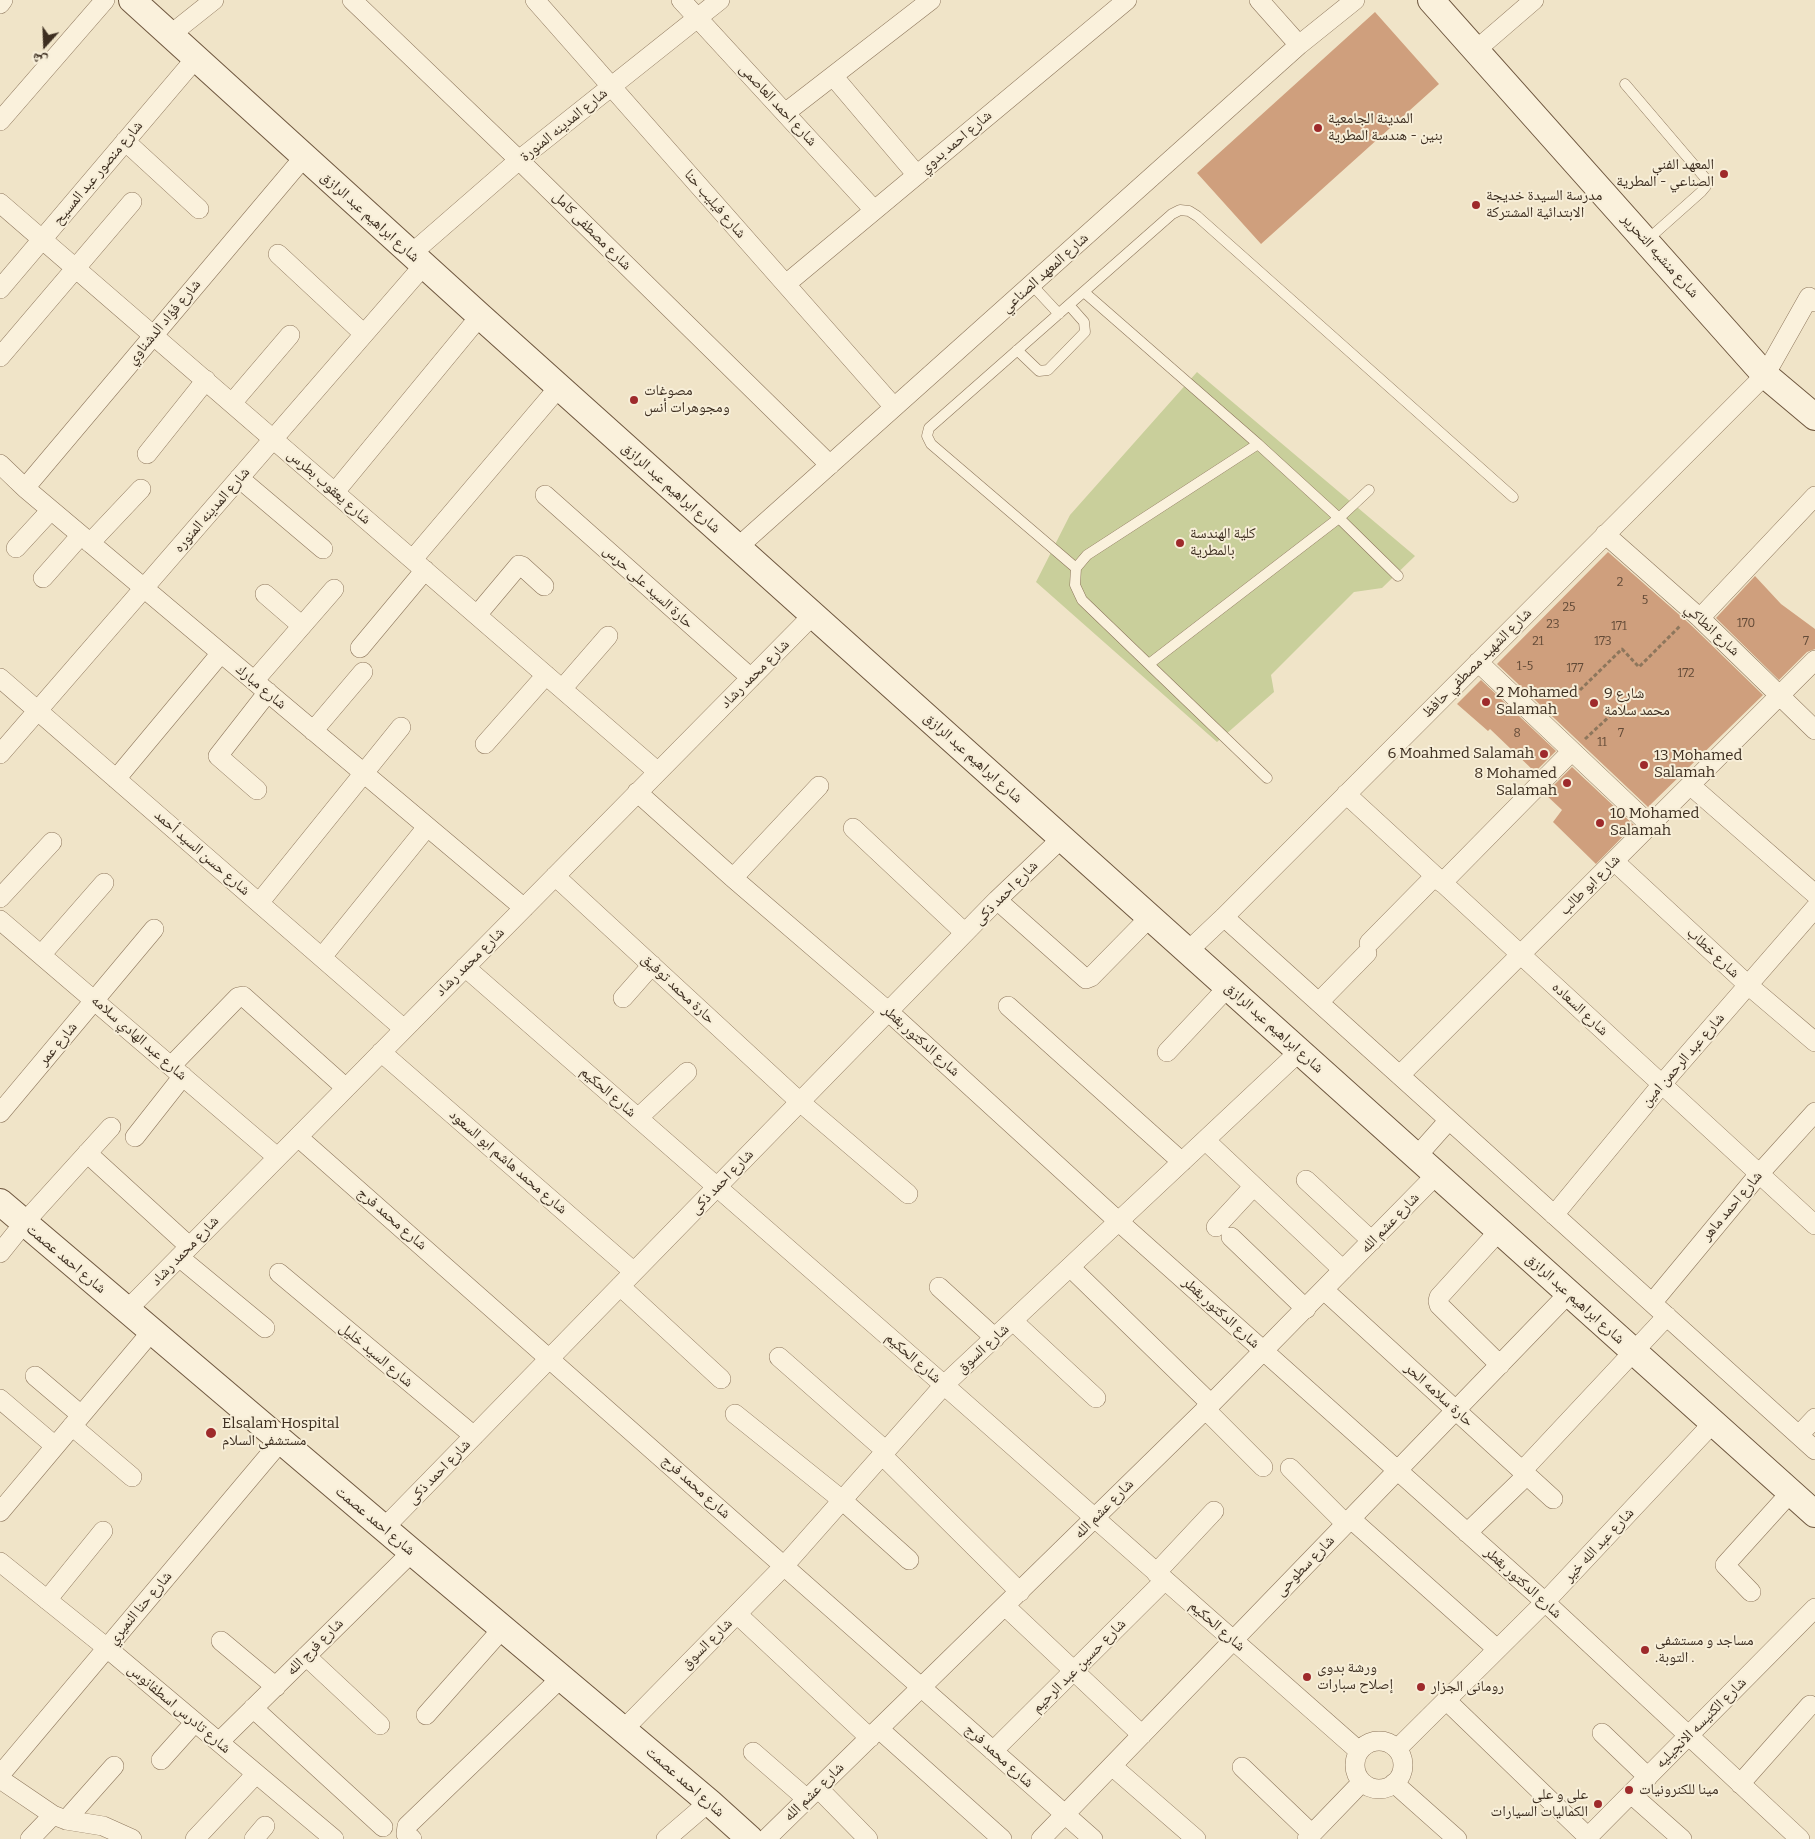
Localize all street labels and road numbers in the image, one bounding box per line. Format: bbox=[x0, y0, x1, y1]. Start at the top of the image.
street label: شارع احمد العاصمى bbox=[735, 60, 821, 150]
street label: شارع المدينه المنورة bbox=[517, 84, 611, 166]
street label: شارع احمد بدوي bbox=[916, 107, 996, 177]
street label: شارع منصور عبد المسيح bbox=[49, 117, 147, 229]
street label: شارع فيليب حنا bbox=[680, 166, 750, 242]
street label: شارع ابراهيم عبد الرازق bbox=[317, 168, 423, 266]
street label: شارع مصطفى كامل bbox=[549, 188, 635, 274]
street label: شارع منشيه التحرير bbox=[1617, 210, 1703, 302]
street label: شارع المعهد الصناعي bbox=[998, 229, 1092, 317]
street label: شارع فؤاد الدشناوي bbox=[123, 276, 205, 368]
street label: شارع ابراهيم عبد الرازق bbox=[618, 439, 724, 537]
street label: شارع يعقوب بطرس bbox=[283, 446, 375, 528]
street label: شارع المدينه المنوره bbox=[170, 464, 254, 556]
street label: حارة السيد على حرس bbox=[599, 542, 697, 632]
street label: شارع انطاكي bbox=[1681, 600, 1743, 660]
street label: شارع الشهيد مصطفي حافظ bbox=[1418, 604, 1536, 722]
street label: شارع محمد رشاد bbox=[717, 636, 793, 712]
street label: شارع مبارك bbox=[232, 661, 290, 713]
street label: شارع ابراهيم عبد الرازق bbox=[920, 709, 1026, 807]
street label: شارع حسن السيد أحمد bbox=[150, 806, 254, 900]
street label: شارع ابو طالب bbox=[1556, 851, 1624, 919]
street label: شارع احمد ذكى bbox=[970, 857, 1042, 929]
street label: شارع محمد رشاد bbox=[432, 924, 508, 1000]
street label: شارع خطاب bbox=[1683, 924, 1743, 982]
street label: حارة محمد توفيق bbox=[637, 950, 719, 1028]
street label: شارع السعاده bbox=[1548, 978, 1612, 1040]
street label: شارع ابراهيم عبد الرازق bbox=[1221, 979, 1327, 1077]
street label: شارع عبد الهادي سلامه bbox=[87, 992, 191, 1084]
street label: شارع الدكتور بقطر bbox=[878, 1001, 964, 1081]
street label: شارع عبد الرحمن امين bbox=[1637, 1009, 1729, 1111]
street label: شارع عمر bbox=[35, 1019, 81, 1069]
street label: شارع الحكيم bbox=[576, 1063, 640, 1121]
street label: شارع محمد هاشم ابو السعود bbox=[445, 1106, 571, 1218]
street label: شارع احمد ذكى bbox=[686, 1146, 758, 1218]
street label: شارع احمد ماهر bbox=[1698, 1168, 1766, 1244]
street label: شارع محمد فرج bbox=[353, 1184, 431, 1254]
street label: شارع عشم الله bbox=[1357, 1189, 1423, 1257]
street label: شارع محمد رشاد bbox=[147, 1212, 223, 1290]
street label: شارع احمد عصمت bbox=[22, 1220, 110, 1298]
street label: شارع ابراهيم عبد الرازق bbox=[1522, 1250, 1628, 1348]
street label: شارع الدكتور بقطر bbox=[1178, 1273, 1264, 1353]
street label: شارع السيد خليل bbox=[335, 1319, 417, 1391]
street label: شارع السوق bbox=[953, 1320, 1013, 1378]
street label: شارع الحكيم bbox=[881, 1329, 945, 1387]
street label: حارة سلامه الحر bbox=[1401, 1359, 1477, 1431]
street label: شارع احمد ذكى bbox=[403, 1436, 475, 1508]
street label: شارع محمد فرج bbox=[658, 1451, 734, 1523]
street label: شارع عشم الله bbox=[1070, 1475, 1138, 1543]
street label: شارع احمد عصمت bbox=[331, 1482, 419, 1560]
street label: شارع عبد الله خير bbox=[1560, 1504, 1638, 1586]
street label: شارع سطوحى bbox=[1272, 1532, 1338, 1600]
street label: شارع الدكتور بقطر bbox=[1480, 1543, 1566, 1623]
street label: شارع حنا النميري bbox=[104, 1568, 176, 1648]
street label: شارع الحكيم bbox=[1185, 1597, 1249, 1655]
street label: شارع فرج الله bbox=[283, 1615, 347, 1679]
street label: شارع السوق bbox=[678, 1615, 736, 1673]
street label: شارع حسين عبد الرحيم bbox=[1028, 1615, 1130, 1717]
street label: شارع تادرس اسطفانوس bbox=[124, 1660, 234, 1758]
street label: شارع الكنيسه الانجيليه bbox=[1652, 1674, 1750, 1772]
street label: شارع محمد فرج bbox=[961, 1720, 1037, 1792]
street label: شارع احمد عصمت bbox=[642, 1743, 728, 1821]
street label: شارع عشم الله bbox=[780, 1759, 848, 1825]

